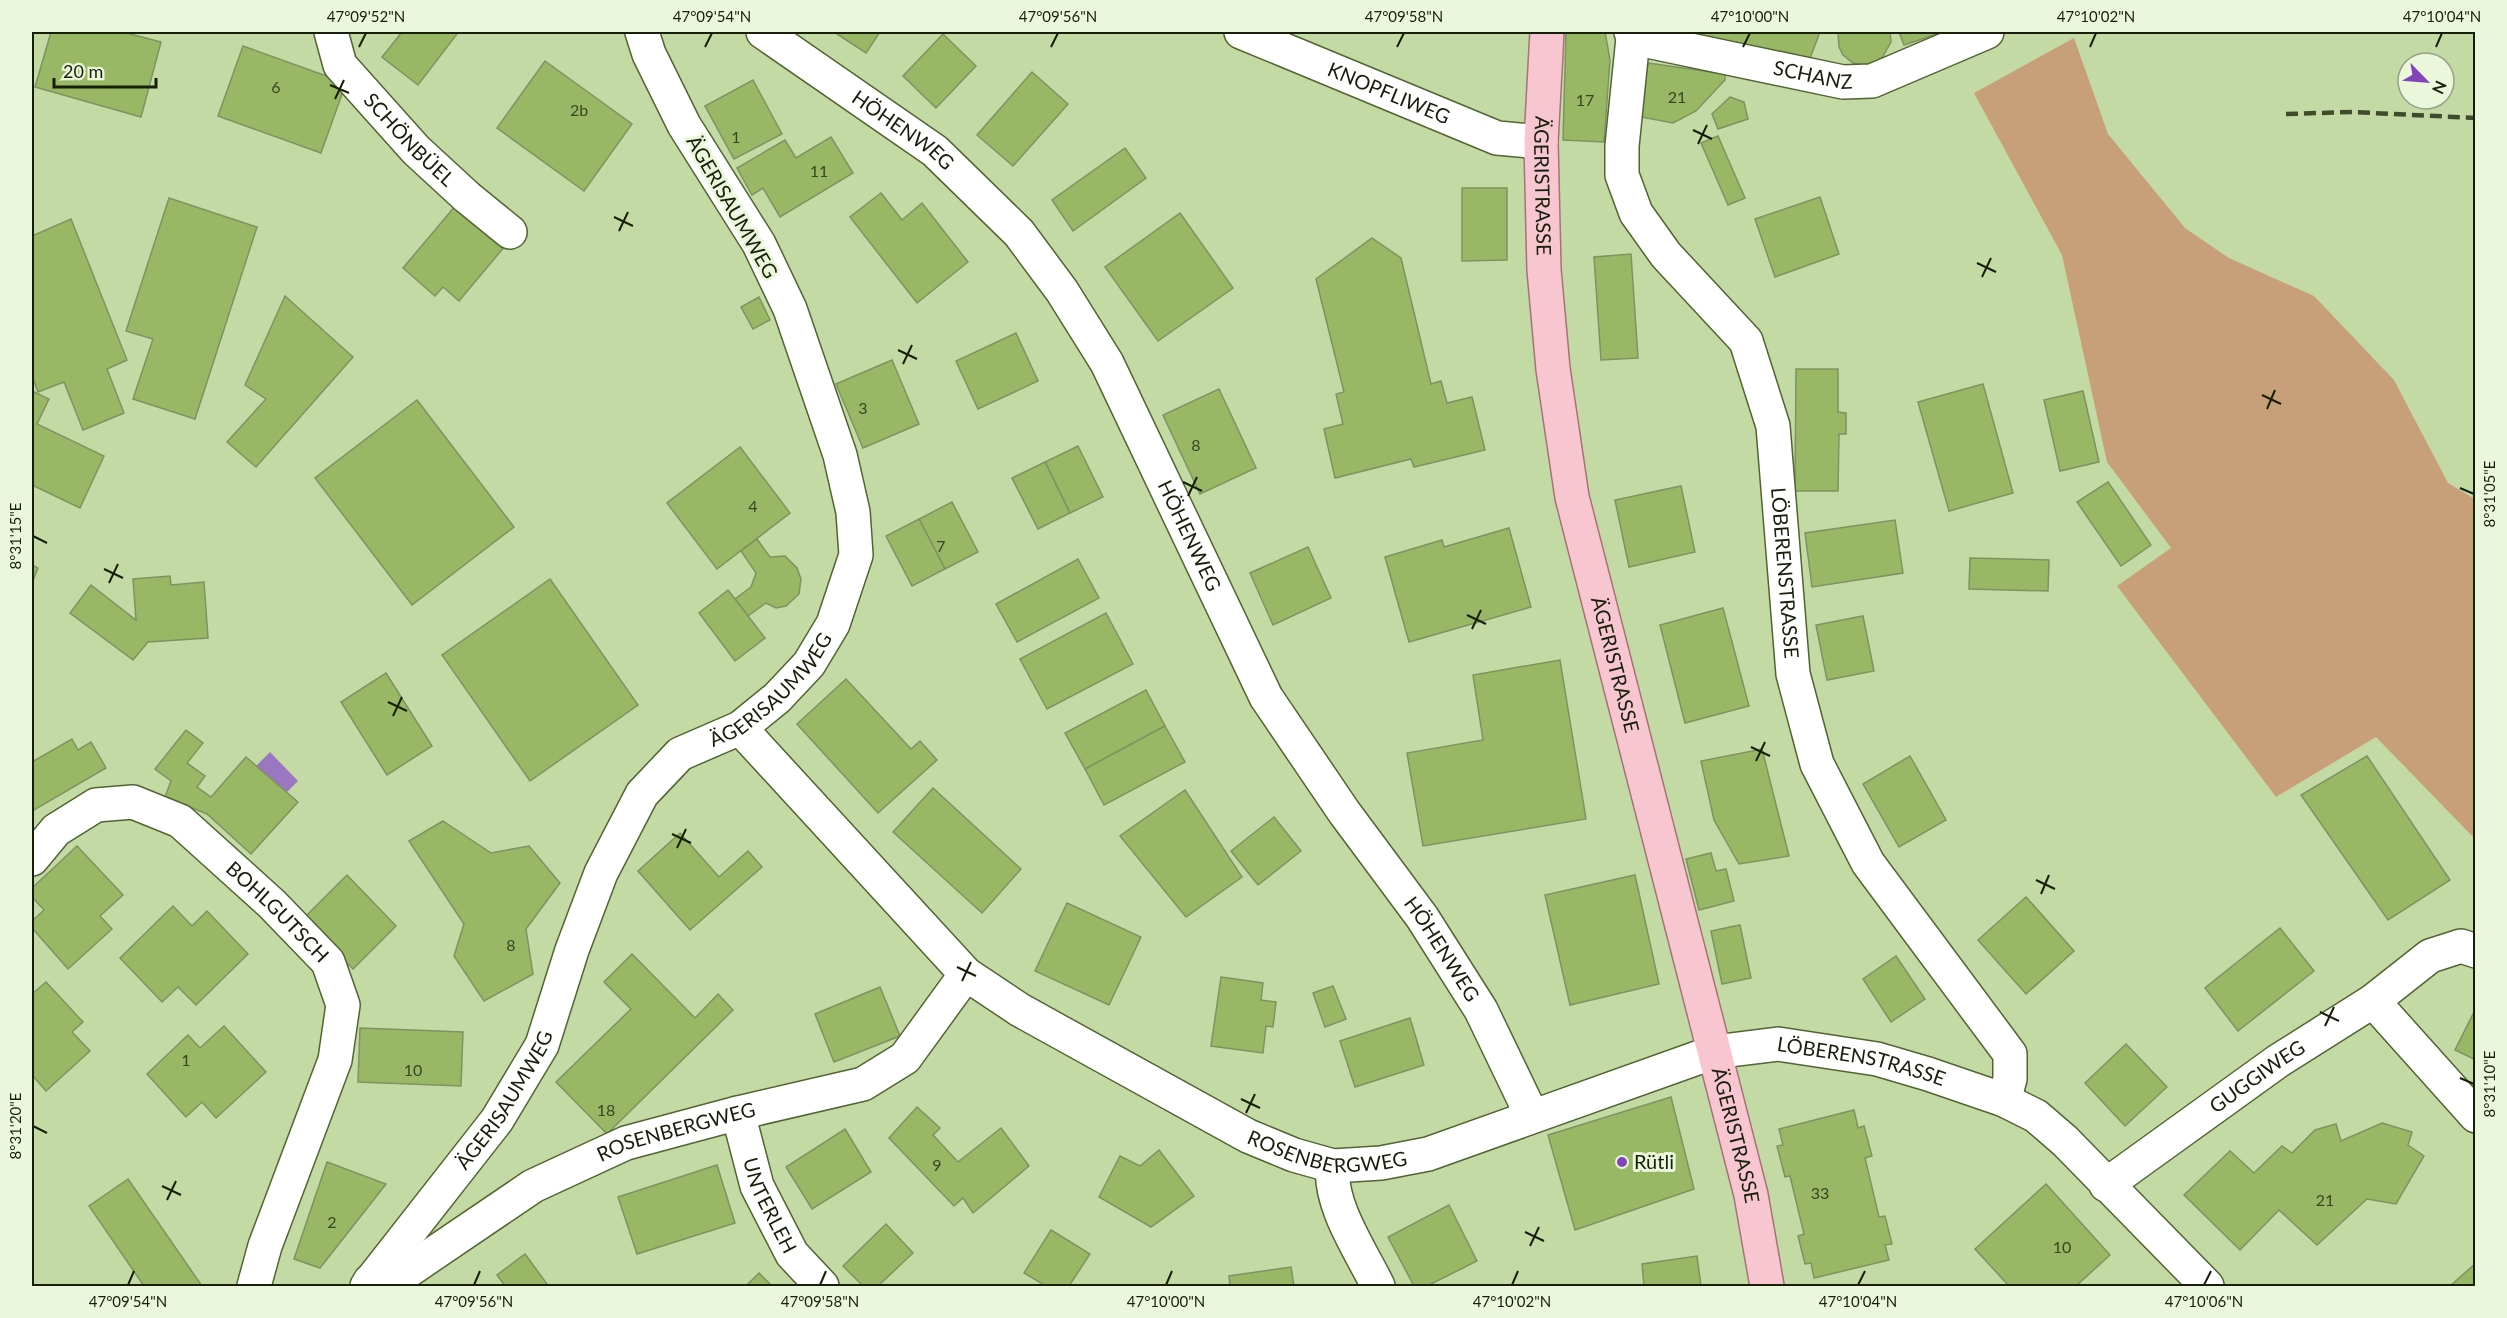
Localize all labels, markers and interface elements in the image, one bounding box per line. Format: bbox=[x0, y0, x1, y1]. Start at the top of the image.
text: 47°09'52"N bbox=[327, 7, 405, 25]
text: 47°09'54"N bbox=[673, 7, 751, 25]
text: 47°09'56"N bbox=[1019, 7, 1097, 25]
text: 47°09'58"N bbox=[1365, 7, 1443, 25]
text: 47°10'00"N bbox=[1711, 7, 1789, 25]
text: 47°10'02"N bbox=[2057, 7, 2135, 25]
text: 47°10'04"N bbox=[2403, 7, 2481, 25]
scale bar bbox=[54, 51, 156, 89]
north arrow bbox=[2396, 51, 2456, 111]
street label: SCHANZ bbox=[1771, 55, 1853, 93]
street label: KNOPFLIWEG bbox=[1324, 56, 1454, 128]
text: 20 m bbox=[63, 60, 103, 82]
house number: 6 bbox=[271, 77, 281, 96]
text: N bbox=[2429, 78, 2451, 97]
street label: HÖHENWEG bbox=[848, 84, 960, 174]
street label: SCHÖNBÜEL bbox=[360, 87, 460, 191]
house number: 21 bbox=[1668, 87, 1686, 106]
house number: 17 bbox=[1576, 90, 1594, 109]
house number: 2b bbox=[570, 100, 588, 119]
street label: ÄGERISTRASSE bbox=[1530, 116, 1557, 256]
house number: 1 bbox=[731, 127, 741, 146]
street label: ÄGERISAUMWEG bbox=[682, 131, 784, 282]
house number: 11 bbox=[810, 161, 828, 180]
house number: 3 bbox=[858, 398, 868, 417]
house number: 8 bbox=[1191, 435, 1201, 454]
text: 8°31'05"E bbox=[2480, 461, 2498, 528]
street label: HÖHENWEG bbox=[1154, 476, 1227, 595]
street label: LÖBERENSTRASSE bbox=[1767, 486, 1805, 659]
house number: 4 bbox=[748, 496, 758, 515]
text: 8°31'15"E bbox=[6, 503, 24, 570]
house number: 7 bbox=[936, 536, 946, 555]
street label: ÄGERISTRASSE bbox=[1587, 594, 1645, 735]
street label: ÄGERISAUMWEG bbox=[705, 628, 836, 751]
street label: BOHLGUTSCH bbox=[222, 856, 335, 967]
street label: HÖHENWEG bbox=[1400, 891, 1485, 1005]
house number: 8 bbox=[506, 935, 516, 954]
street label: ÄGERISAUMWEG bbox=[450, 1027, 557, 1174]
street label: LÖBERENSTRASSE bbox=[1776, 1031, 1949, 1090]
street label: GUGGIWEG bbox=[2204, 1034, 2309, 1118]
house number: 1 bbox=[181, 1050, 191, 1069]
text: 8°31'10"E bbox=[2480, 1051, 2498, 1118]
house number: 10 bbox=[404, 1060, 422, 1079]
street label: ÄGERISTRASSE bbox=[1708, 1065, 1765, 1205]
text: 8°31'20"E bbox=[6, 1093, 24, 1160]
street label: ROSENBERGWEG bbox=[593, 1096, 757, 1166]
house number: 18 bbox=[597, 1100, 615, 1119]
street label: ROSENBERGWEG bbox=[1244, 1124, 1409, 1177]
place label: Rütli bbox=[1634, 1149, 1674, 1173]
street label: UNTERLEH bbox=[739, 1155, 802, 1257]
house number: 9 bbox=[932, 1155, 942, 1174]
marker: Rütli bbox=[1615, 1155, 1629, 1169]
house number: 33 bbox=[1811, 1183, 1829, 1202]
house number: 21 bbox=[2316, 1190, 2334, 1209]
house number: 2 bbox=[327, 1212, 337, 1231]
house number: 10 bbox=[2053, 1237, 2071, 1256]
text: 47°09'54"N bbox=[89, 1292, 167, 1310]
text: 47°09'56"N bbox=[435, 1292, 513, 1310]
text: 47°09'58"N bbox=[781, 1292, 859, 1310]
text: 47°10'00"N bbox=[1127, 1292, 1205, 1310]
text: 47°10'02"N bbox=[1473, 1292, 1551, 1310]
text: 47°10'04"N bbox=[1819, 1292, 1897, 1310]
text: 47°10'06"N bbox=[2165, 1292, 2243, 1310]

